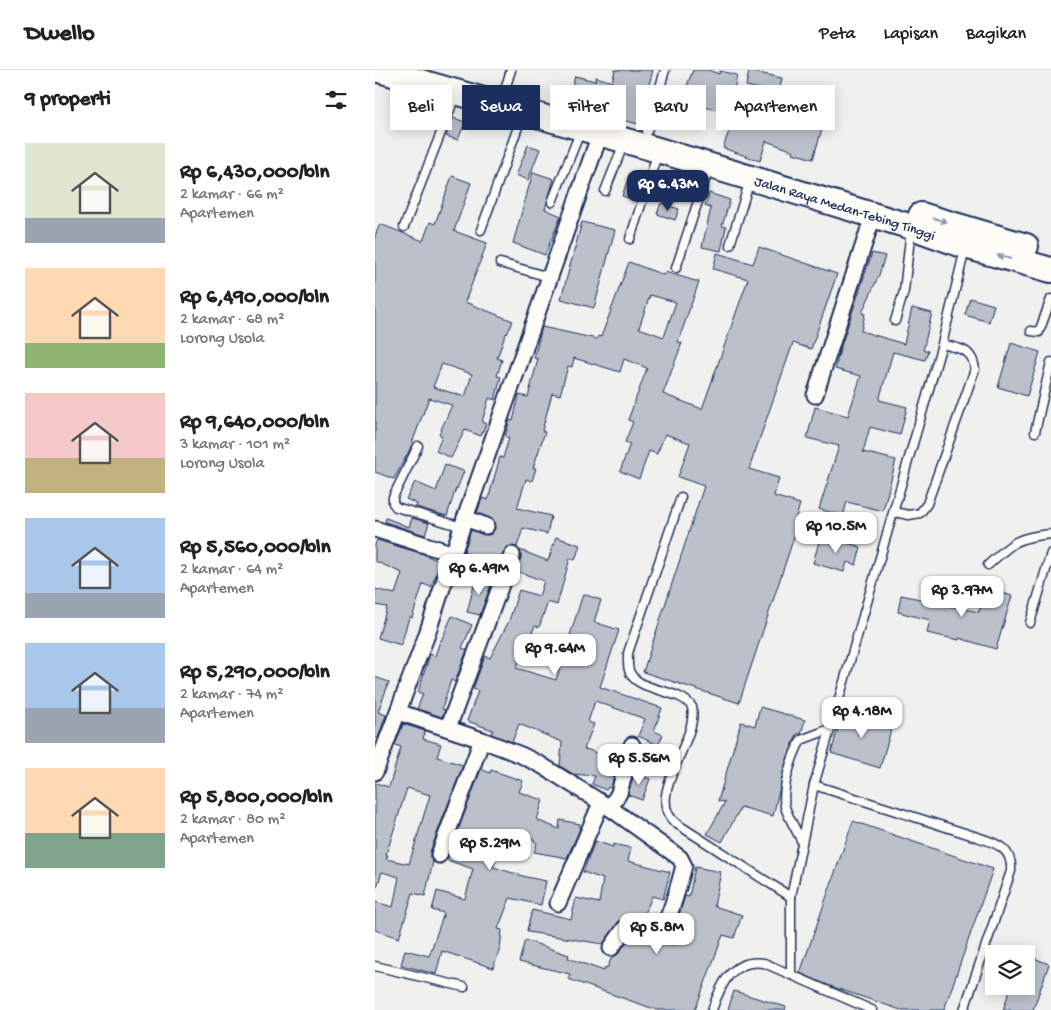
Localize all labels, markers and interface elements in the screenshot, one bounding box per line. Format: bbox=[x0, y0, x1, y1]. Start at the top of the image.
text: Dwello bbox=[25, 20, 95, 49]
text: Peta bbox=[819, 24, 856, 45]
text: Lapisan bbox=[884, 24, 938, 45]
text: Bagikan bbox=[966, 24, 1026, 45]
chip: Beli bbox=[390, 85, 452, 130]
chip: Sewa bbox=[462, 85, 540, 130]
chip: Filter bbox=[550, 85, 626, 130]
chip: Baru bbox=[636, 85, 706, 130]
chip: Apartemen bbox=[716, 85, 835, 130]
icon: filters bbox=[322, 86, 350, 114]
text: 9 properti bbox=[25, 88, 111, 113]
text: Rp 6,430,000/bln bbox=[180, 161, 329, 186]
icon: home bbox=[65, 163, 125, 223]
pin: Rp 6.43M bbox=[616, 170, 720, 212]
street label: Jalan Raya Medan-Tebing Tinggi bbox=[752, 174, 937, 246]
text: Rp 6.43M bbox=[638, 176, 698, 195]
text: 2 kamar · 66 m² bbox=[180, 186, 284, 205]
text: Apartemen bbox=[180, 205, 254, 224]
one-way arrow bbox=[933, 217, 948, 225]
one-way arrow bbox=[996, 252, 1011, 260]
text: Rp 6,490,000/bln bbox=[180, 286, 329, 311]
icon: home bbox=[65, 288, 125, 348]
text: 2 kamar · 68 m² bbox=[180, 311, 285, 330]
text: Lorong Usola bbox=[180, 330, 264, 349]
text: Rp 9,640,000/bln bbox=[180, 411, 329, 436]
icon: home bbox=[65, 413, 125, 473]
text: 3 kamar · 101 m² bbox=[180, 436, 290, 455]
text: Lorong Usola bbox=[180, 455, 264, 474]
pin: Rp 10.5M bbox=[784, 512, 888, 554]
text: Rp 10.5M bbox=[806, 518, 866, 537]
text: Rp 5,560,000/bln bbox=[180, 536, 331, 561]
icon: home bbox=[65, 538, 125, 598]
pin: Rp 6.49M bbox=[427, 554, 531, 596]
text: Rp 6.49M bbox=[449, 560, 509, 579]
text: 2 kamar · 64 m² bbox=[180, 561, 283, 580]
pin: Rp 3.97M bbox=[910, 576, 1014, 618]
text: Apartemen bbox=[180, 580, 254, 599]
text: Rp 3.97M bbox=[932, 582, 992, 601]
pin: Rp 9.64M bbox=[503, 634, 607, 676]
text: Rp 9.64M bbox=[525, 640, 585, 659]
text: Rp 5,290,000/bln bbox=[180, 661, 330, 686]
icon: home bbox=[65, 663, 125, 723]
text: 2 kamar · 74 m² bbox=[180, 686, 284, 705]
pin: Rp 4.18M bbox=[810, 696, 914, 739]
text: Rp 4.18M bbox=[833, 703, 891, 722]
text: Apartemen bbox=[180, 705, 254, 724]
pin: Rp 5.56M bbox=[587, 744, 691, 786]
text: Rp 5.56M bbox=[608, 750, 670, 769]
text: Rp 5,800,000/bln bbox=[180, 786, 332, 811]
icon: home bbox=[65, 788, 125, 848]
text: 2 kamar · 80 m² bbox=[180, 811, 286, 830]
pin: Rp 5.29M bbox=[438, 828, 542, 871]
text: Apartemen bbox=[180, 830, 254, 849]
text: Rp 5.29M bbox=[460, 835, 520, 854]
pin: Rp 5.8M bbox=[611, 912, 703, 955]
text: Rp 5.8M bbox=[630, 919, 684, 938]
map controls bbox=[985, 945, 1035, 995]
button: layers bbox=[985, 945, 1035, 995]

